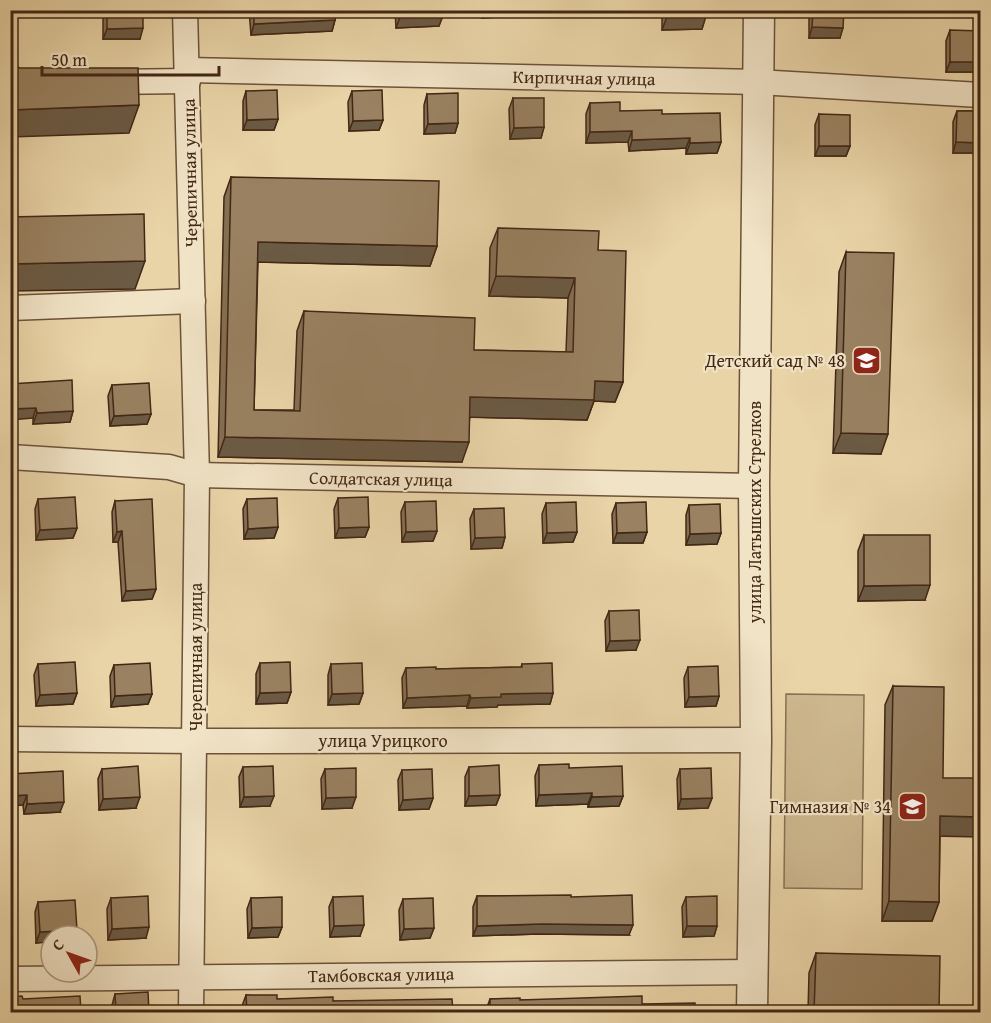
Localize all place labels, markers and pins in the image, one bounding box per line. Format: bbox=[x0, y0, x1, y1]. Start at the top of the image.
school or university icon: Детский сад № 48 bbox=[850, 345, 882, 377]
place label: Детский сад № 48 bbox=[704, 347, 845, 374]
school or university icon: Гимназия № 34 bbox=[896, 791, 928, 823]
place label: Гимназия № 34 bbox=[770, 793, 891, 820]

